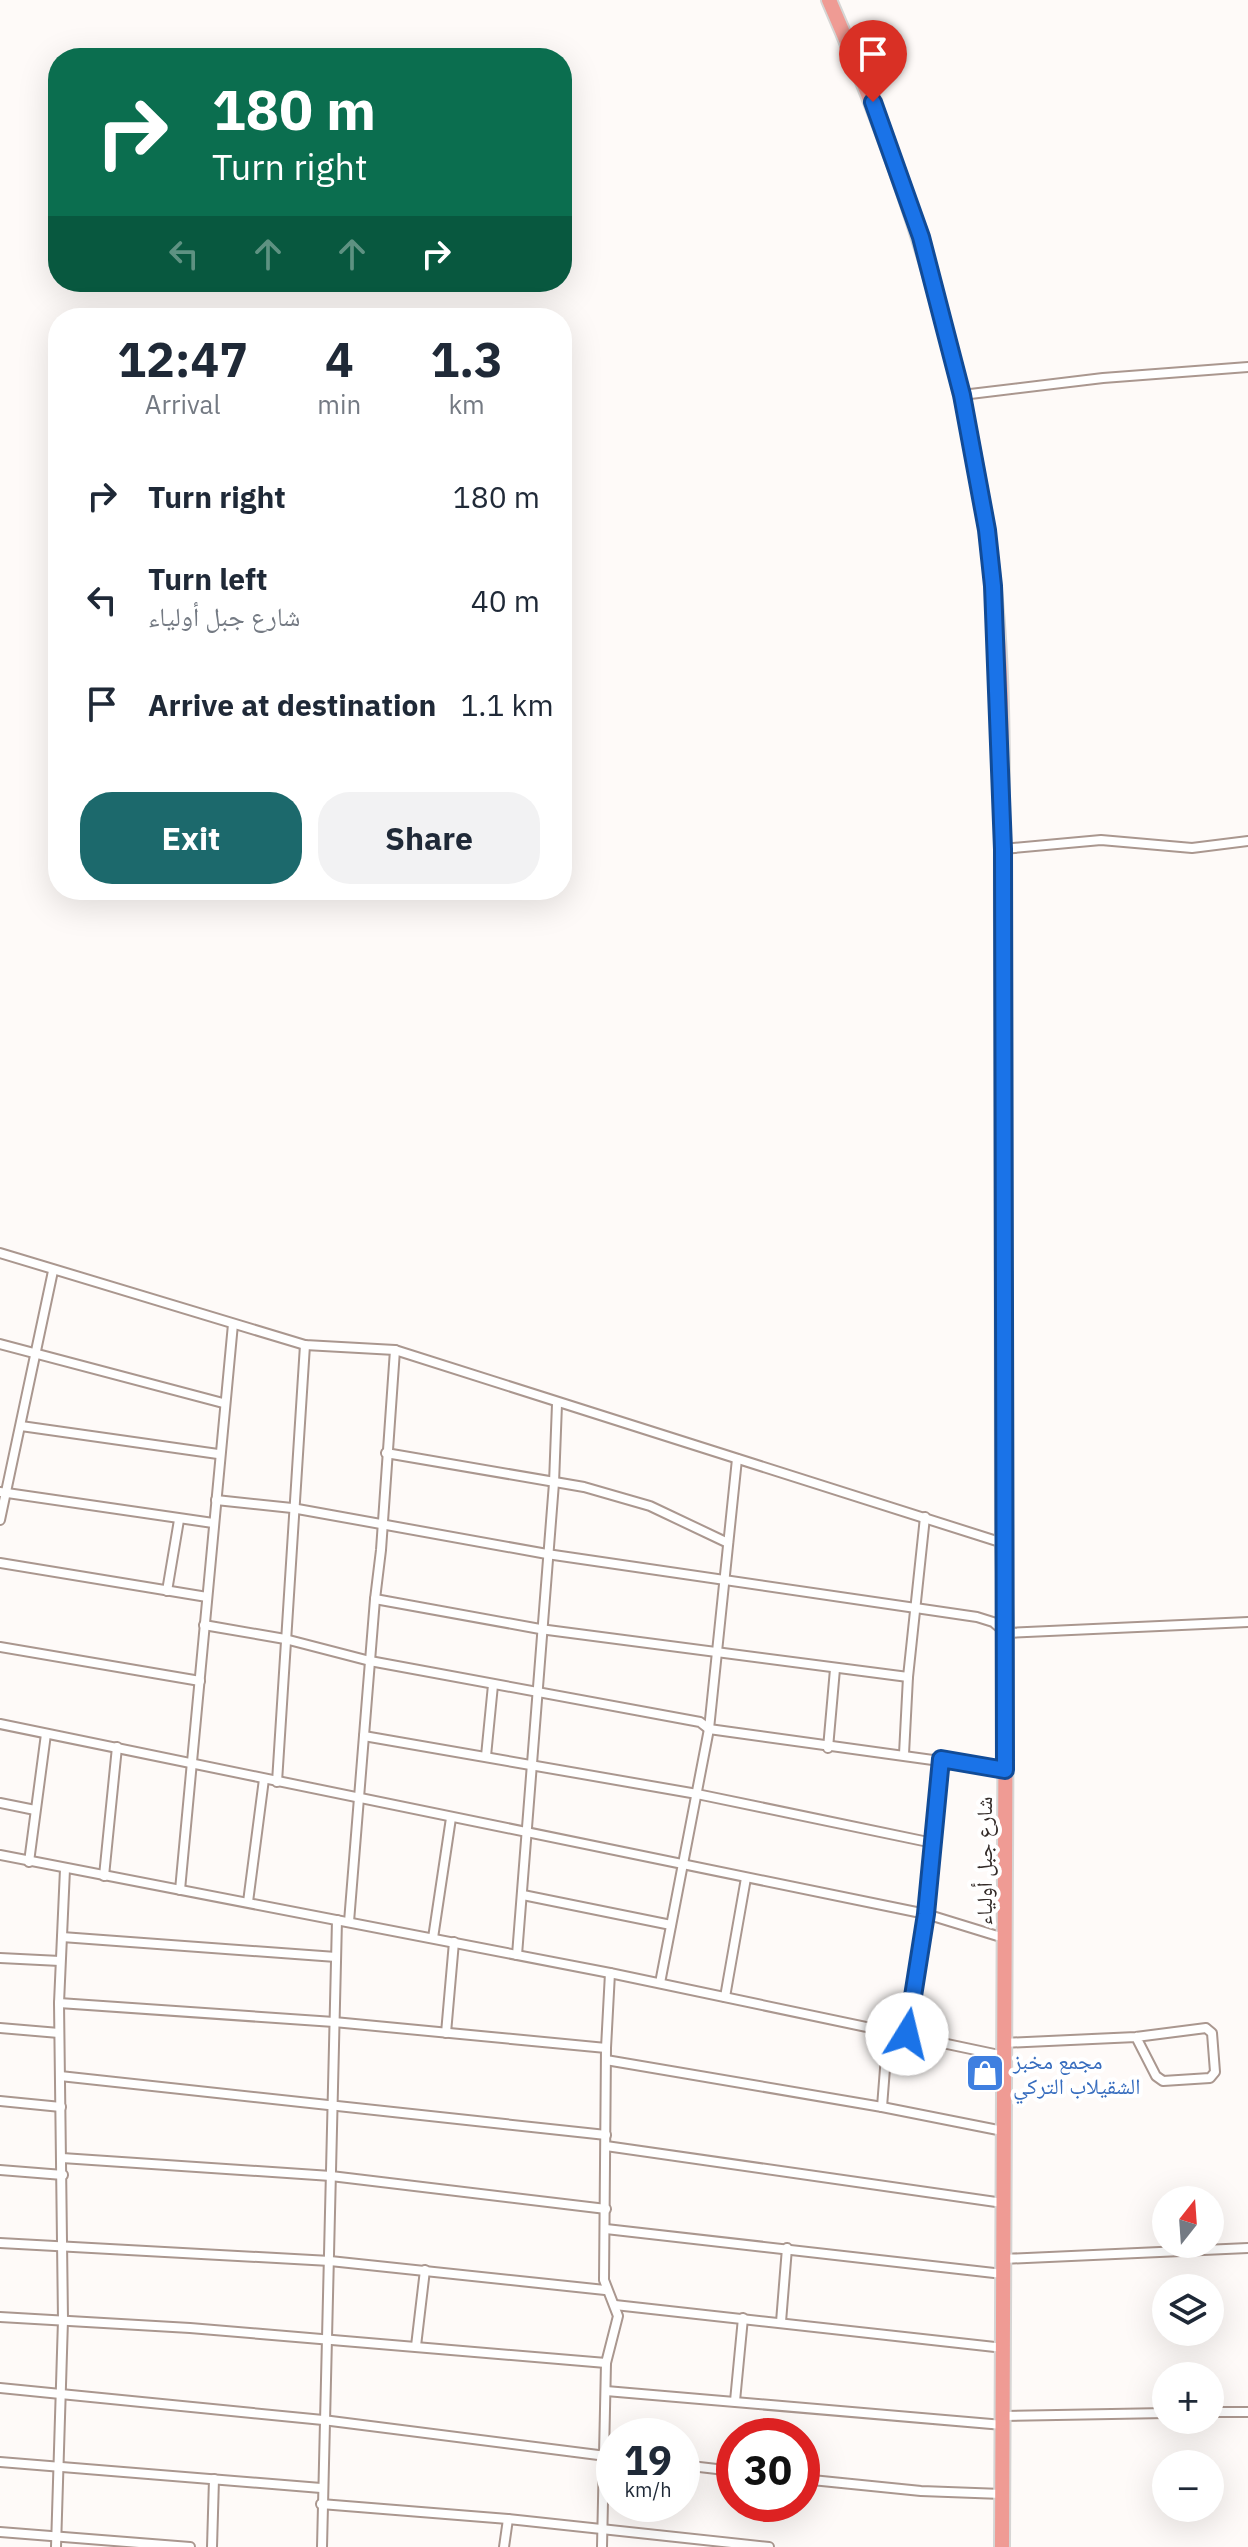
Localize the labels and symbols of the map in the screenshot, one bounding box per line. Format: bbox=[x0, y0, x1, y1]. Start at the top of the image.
pin bbox=[839, 20, 907, 102]
street label: شارع جبل أولياء bbox=[969, 1797, 998, 1925]
position arrow bbox=[865, 1992, 949, 2076]
place label: مجمع مخبز الشقيلاب التركي bbox=[1012, 2046, 1140, 2103]
shop icon: مجمع مخبز الشقيلاب التركي bbox=[964, 2052, 1006, 2094]
north arrow bbox=[1152, 2186, 1224, 2258]
speed limit sign: 30 bbox=[716, 2418, 820, 2522]

